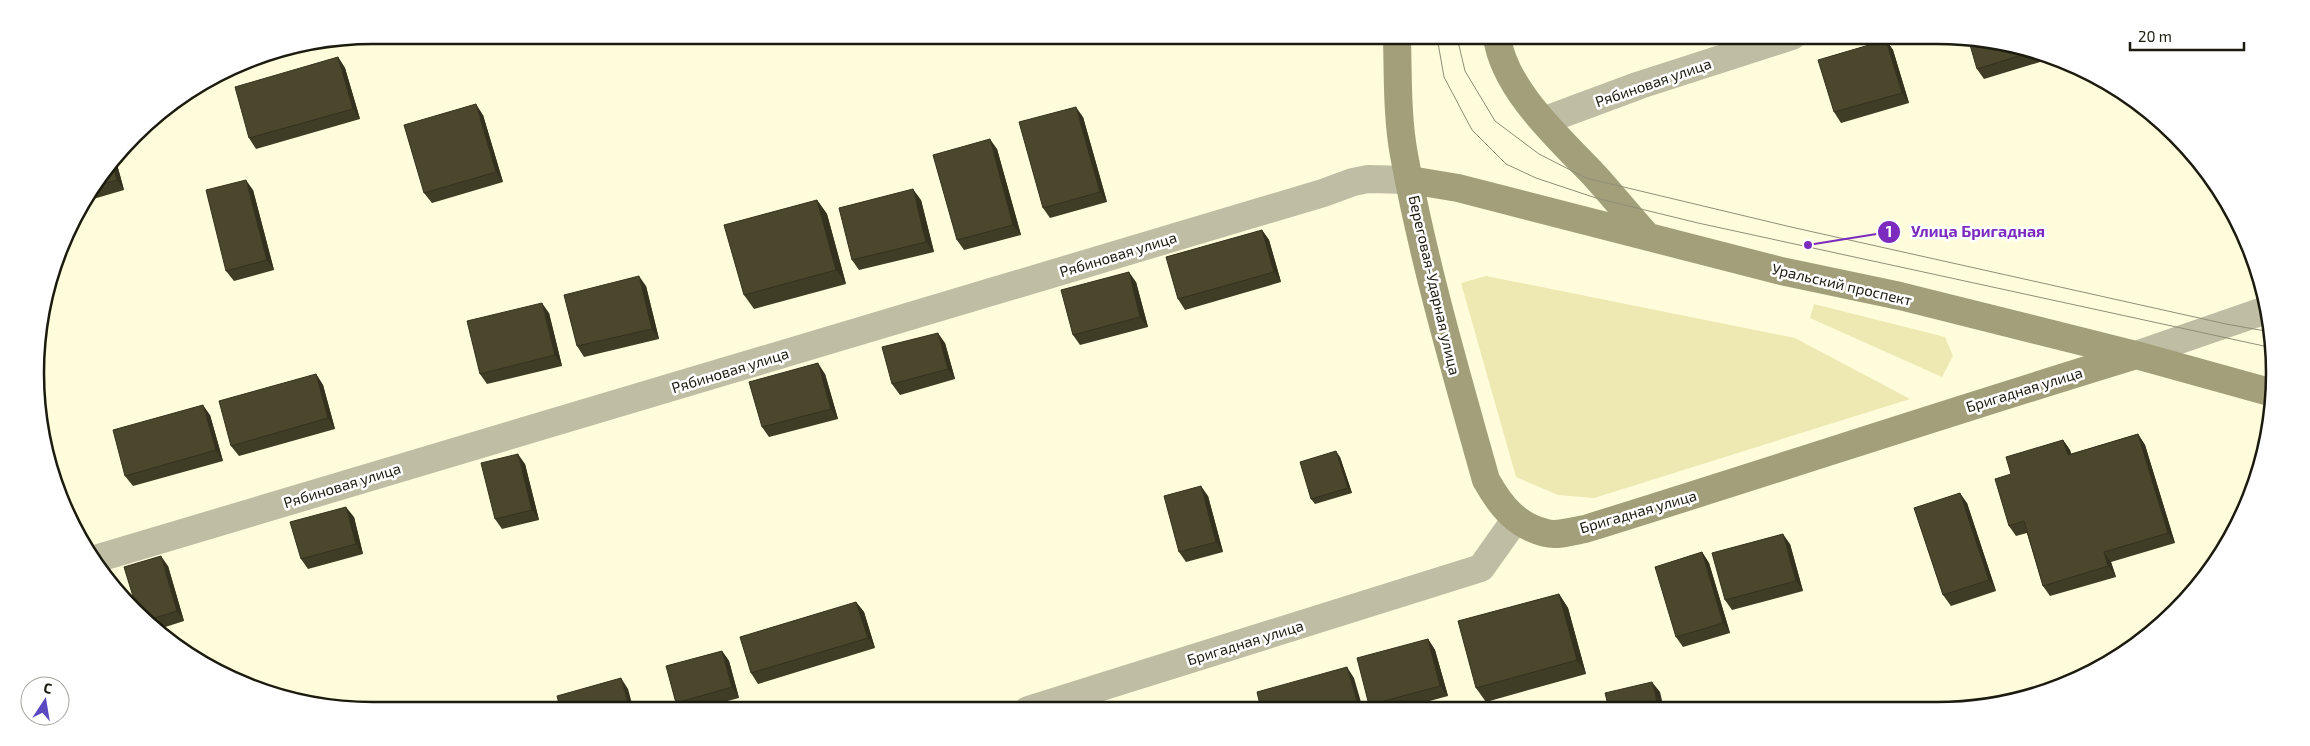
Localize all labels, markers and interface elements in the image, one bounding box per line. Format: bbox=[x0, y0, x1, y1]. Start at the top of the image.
scale bar bbox=[2130, 20, 2244, 52]
text: 20 m bbox=[2138, 27, 2172, 45]
street label: Рябиновая улица bbox=[1593, 54, 1714, 111]
street label: Береговая-Ударная улица bbox=[1405, 193, 1464, 377]
callout: Улица Бригадная bbox=[1876, 216, 2056, 247]
text: Улица Бригадная bbox=[1911, 221, 2045, 240]
text: 1 bbox=[1886, 222, 1892, 240]
street label: Рябиновая улица bbox=[1057, 228, 1179, 281]
street label: Уральский проспект bbox=[1770, 259, 1914, 309]
street label: Рябиновая улица bbox=[669, 344, 791, 397]
street label: Бригадная улица bbox=[1964, 363, 2085, 416]
street label: Рябиновая улица bbox=[281, 459, 403, 512]
street label: Бригадная улица bbox=[1577, 486, 1699, 537]
street label: Бригадная улица bbox=[1185, 616, 1306, 669]
north arrow bbox=[20, 676, 70, 726]
text: С bbox=[42, 679, 54, 697]

